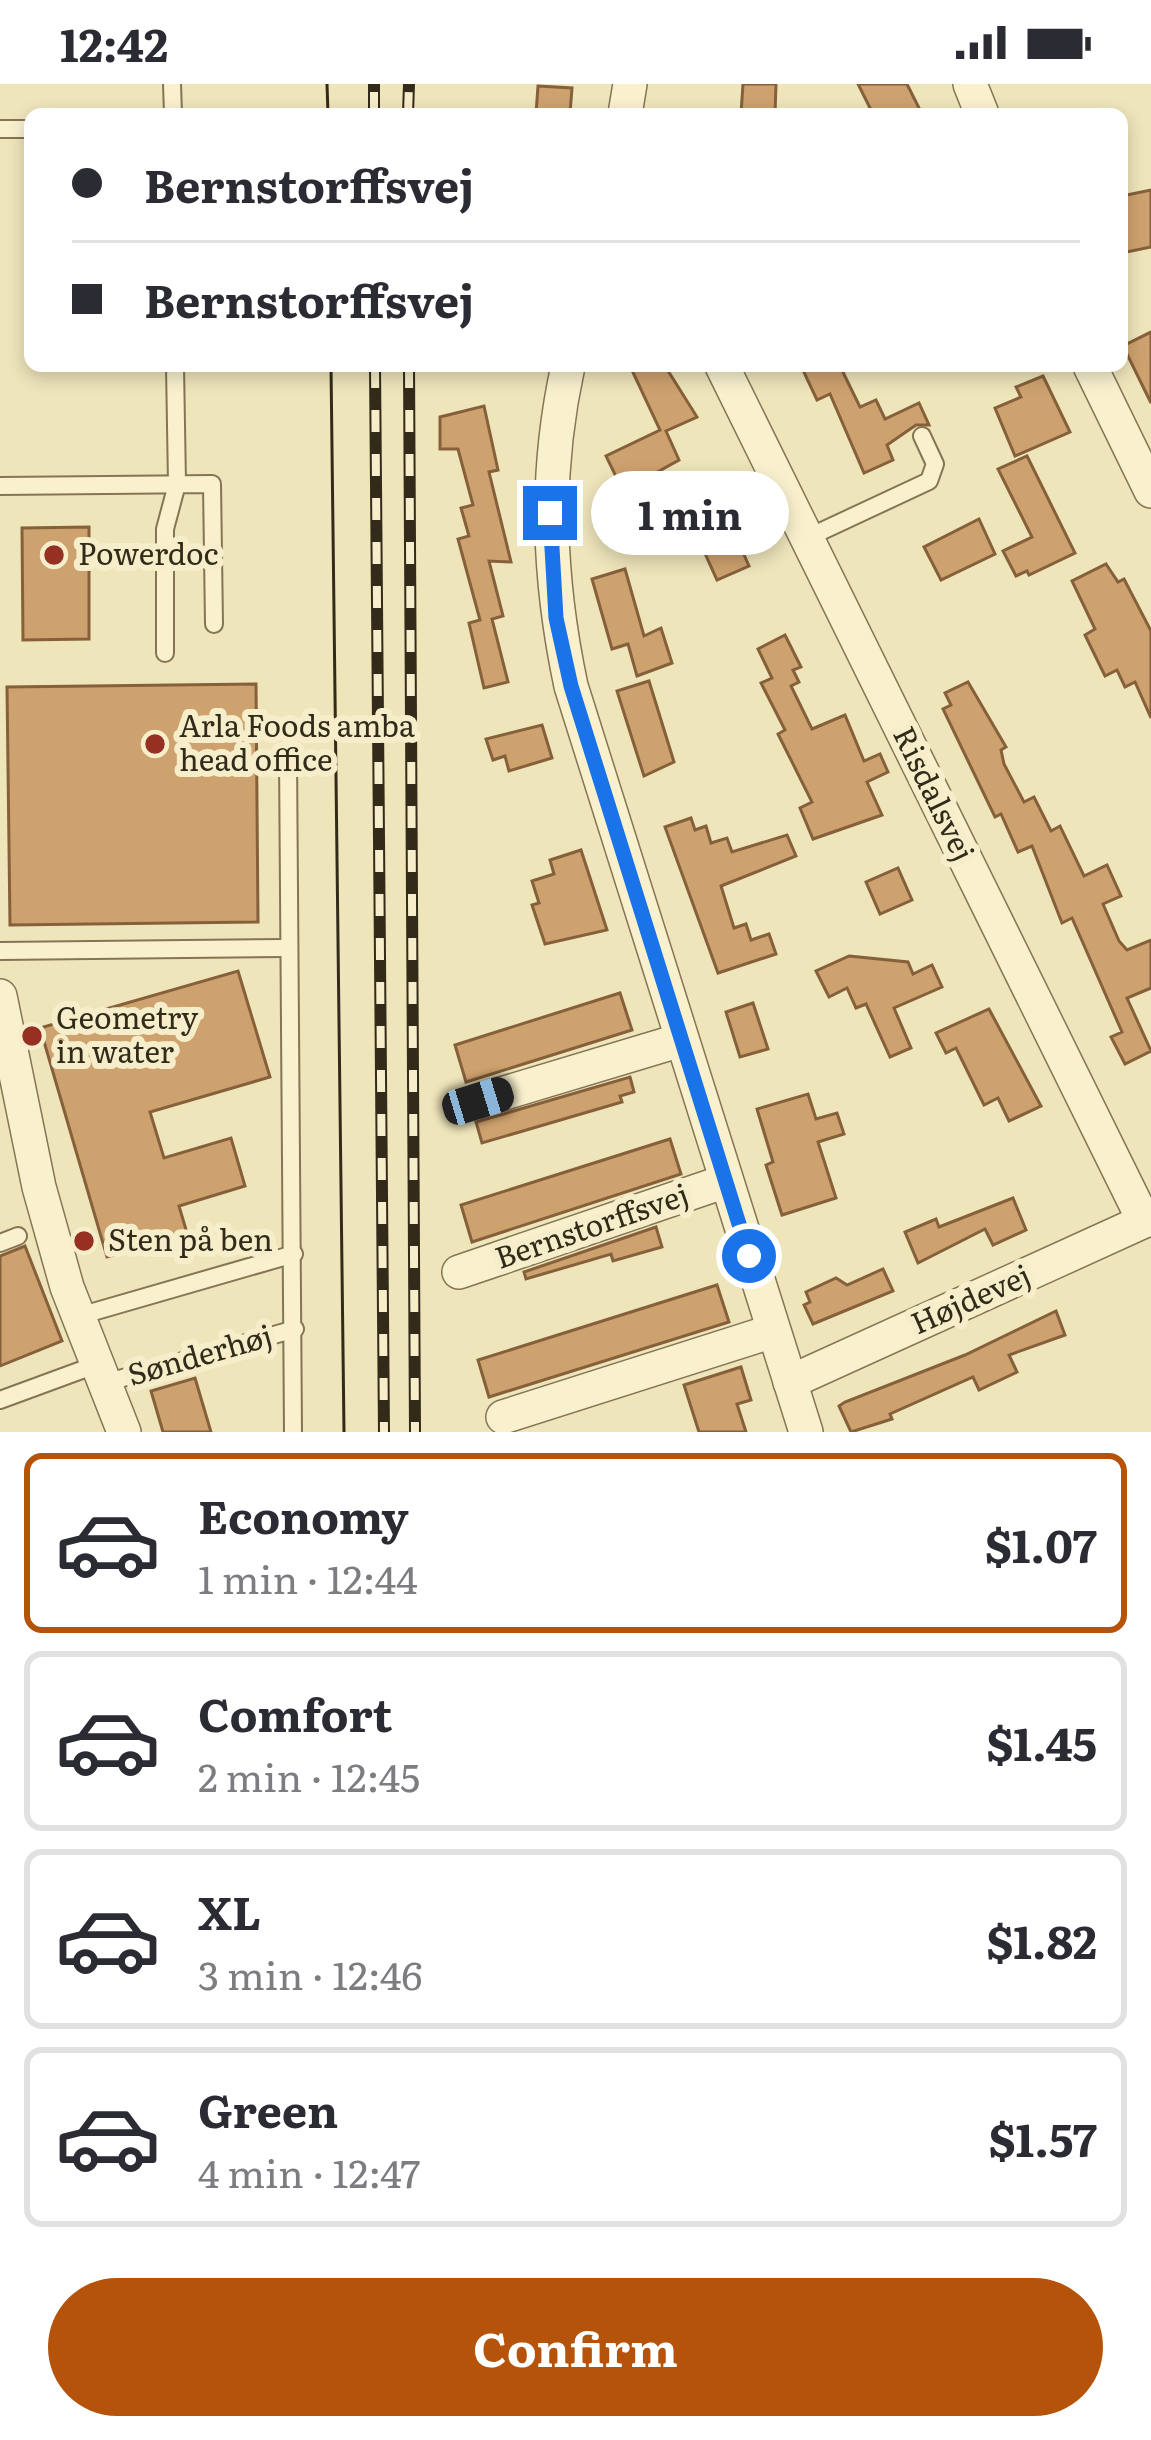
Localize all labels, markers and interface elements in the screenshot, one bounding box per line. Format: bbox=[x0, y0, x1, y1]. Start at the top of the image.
text: 12:42 bbox=[60, 9, 168, 76]
text: Bernstorffsvej bbox=[144, 150, 474, 217]
text: Bernstorffsvej bbox=[144, 265, 474, 332]
callout: 1 min bbox=[592, 471, 790, 555]
text: 1 min bbox=[638, 484, 742, 542]
route end bbox=[523, 486, 577, 540]
place label: Powerdoc bbox=[78, 530, 218, 574]
marker: Powerdoc bbox=[41, 542, 67, 568]
place label: Arla Foods amba head office bbox=[179, 702, 416, 780]
street label: Risdalsvej bbox=[884, 718, 987, 867]
marker: Arla Foods amba head office bbox=[142, 731, 168, 757]
place label: Geometry in water bbox=[56, 994, 199, 1072]
marker: Geometry in water bbox=[19, 1023, 45, 1049]
car bbox=[438, 1073, 518, 1129]
street label: Bernstorffsvej bbox=[488, 1171, 694, 1278]
place label: Sten på ben bbox=[108, 1216, 273, 1260]
marker: Sten på ben bbox=[71, 1228, 97, 1254]
route start bbox=[722, 1229, 776, 1283]
street label: Højdevej bbox=[903, 1251, 1037, 1343]
street label: Sønderhøj bbox=[122, 1312, 277, 1395]
text: Economy bbox=[198, 1481, 409, 1548]
icon: car bbox=[54, 1489, 162, 1597]
text: $1.07 bbox=[985, 1510, 1097, 1577]
text: 1 min · 12:44 bbox=[198, 1548, 418, 1606]
text: Comfort bbox=[198, 1679, 392, 1746]
icon: car bbox=[54, 1687, 162, 1795]
text: $1.45 bbox=[987, 1708, 1097, 1775]
text: 2 min · 12:45 bbox=[198, 1746, 420, 1804]
text: XL bbox=[198, 1877, 261, 1944]
icon: car bbox=[54, 1885, 162, 1993]
text: $1.82 bbox=[986, 1906, 1097, 1973]
text: 3 min · 12:46 bbox=[198, 1944, 422, 2002]
text: Green bbox=[198, 2075, 338, 2142]
icon: car bbox=[54, 2083, 162, 2191]
text: $1.57 bbox=[989, 2104, 1097, 2171]
text: 4 min · 12:47 bbox=[198, 2142, 420, 2200]
button: Confirm bbox=[48, 2278, 1103, 2416]

